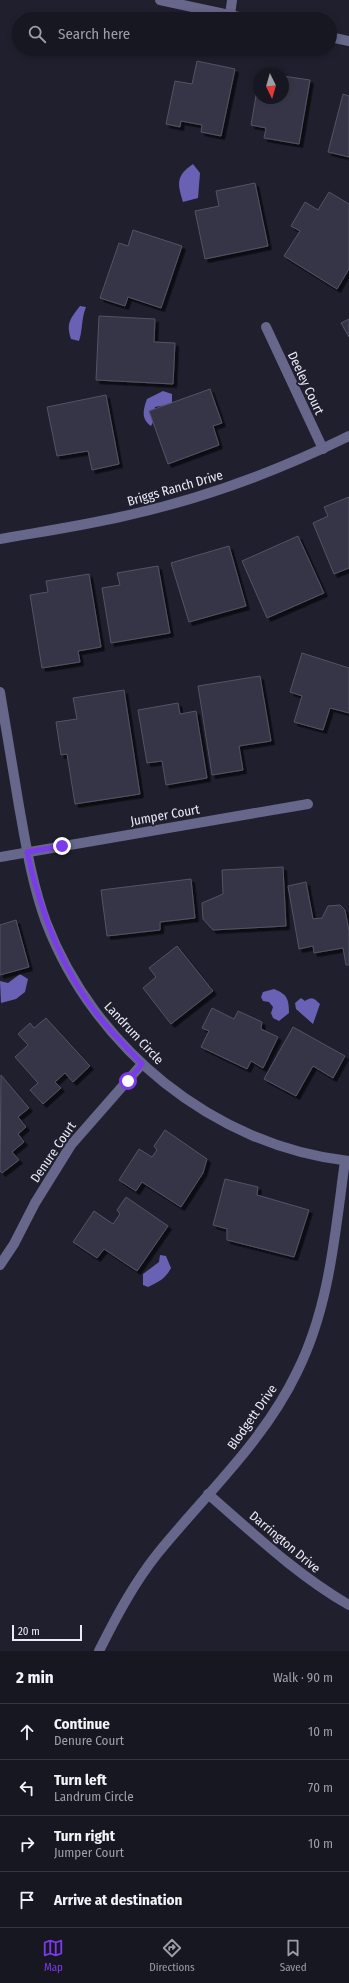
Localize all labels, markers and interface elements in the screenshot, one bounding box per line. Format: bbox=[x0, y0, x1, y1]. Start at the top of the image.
search box bbox=[12, 12, 337, 56]
icon: search bbox=[26, 23, 48, 45]
text: Search here bbox=[58, 25, 130, 43]
north arrow bbox=[253, 68, 289, 104]
street label: Deeley Court bbox=[285, 349, 327, 418]
street label: Briggs Ranch Drive bbox=[125, 467, 225, 509]
street label: Jumper Court bbox=[129, 801, 202, 828]
route end bbox=[53, 837, 71, 855]
street label: Landrum Circle bbox=[101, 999, 167, 1067]
route start bbox=[119, 1072, 137, 1090]
street label: Denure Court bbox=[27, 1118, 79, 1185]
street label: Blodgett Drive bbox=[224, 1382, 280, 1452]
street label: Darrington Drive bbox=[247, 1508, 323, 1576]
scale bar bbox=[12, 1623, 82, 1642]
text: 20 m bbox=[18, 1625, 40, 1638]
text: 2 min bbox=[16, 1667, 54, 1688]
text: Walk · 90 m bbox=[273, 1670, 333, 1685]
text: Continue bbox=[54, 1715, 110, 1733]
icon: ahead bbox=[16, 1721, 38, 1743]
text: 10 m bbox=[308, 1724, 333, 1739]
text: Denure Court bbox=[54, 1733, 124, 1748]
text: Turn left bbox=[54, 1771, 107, 1789]
icon: left bbox=[16, 1777, 38, 1799]
text: 70 m bbox=[308, 1780, 333, 1795]
text: Landrum Circle bbox=[54, 1789, 134, 1804]
text: Turn right bbox=[54, 1827, 115, 1845]
icon: right bbox=[16, 1833, 38, 1855]
text: 10 m bbox=[308, 1836, 333, 1851]
text: Jumper Court bbox=[54, 1845, 124, 1860]
icon: arrive bbox=[16, 1889, 38, 1911]
text: Arrive at destination bbox=[54, 1891, 182, 1909]
tab: Map bbox=[42, 1937, 64, 1974]
tab: Directions bbox=[149, 1937, 195, 1974]
tab: Saved bbox=[280, 1937, 307, 1974]

